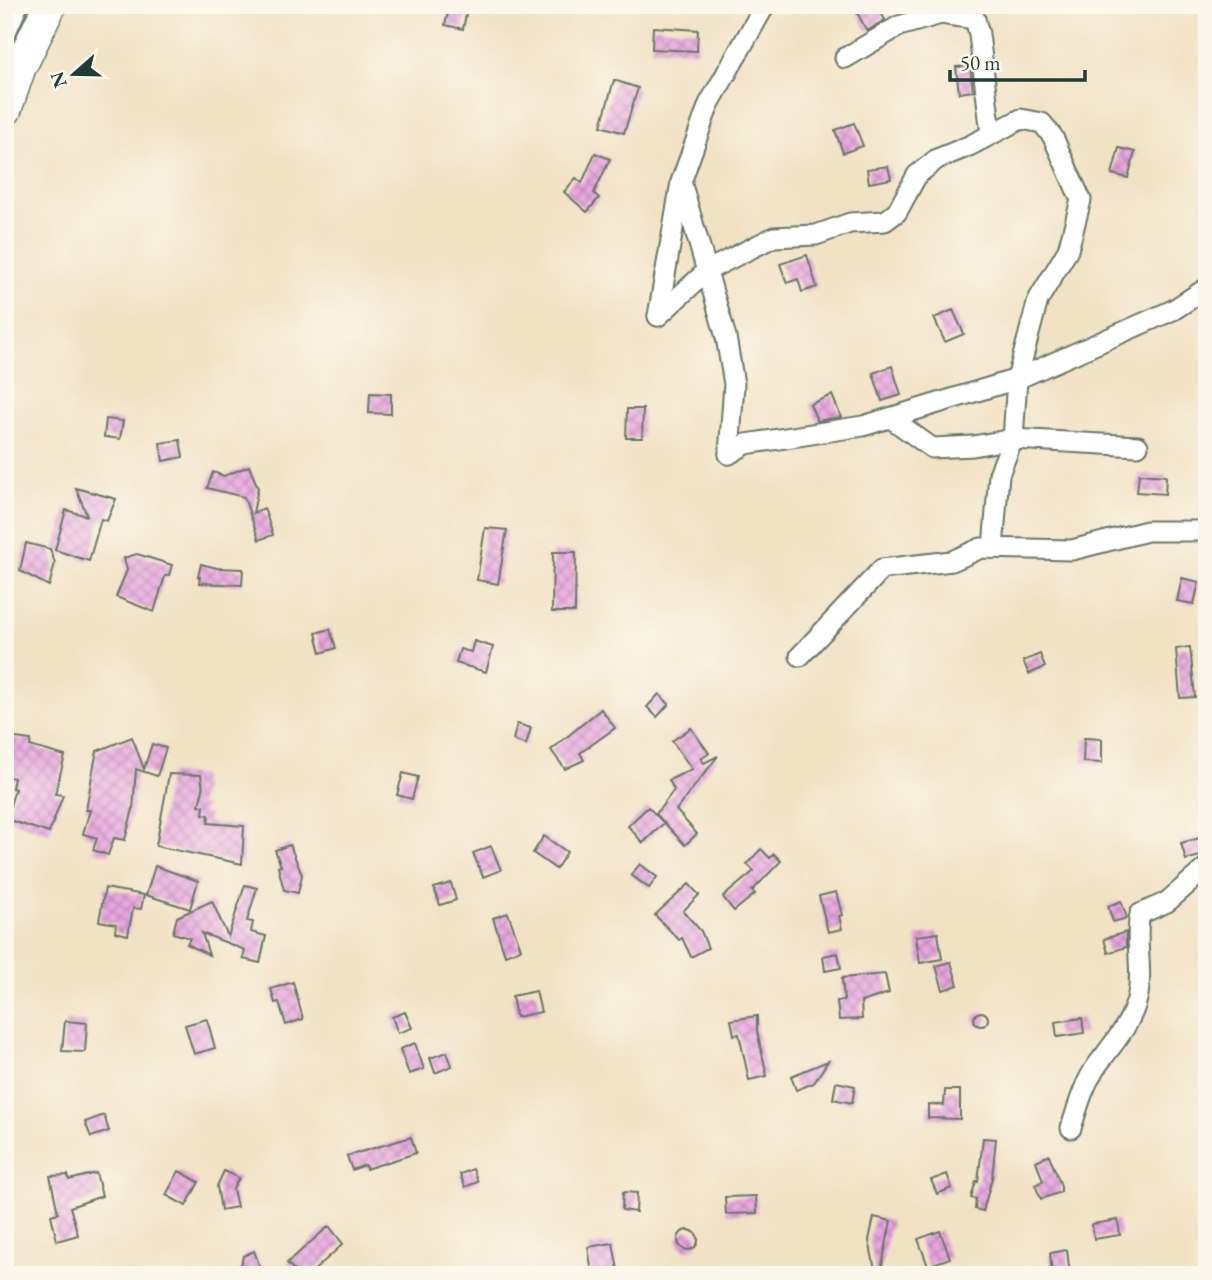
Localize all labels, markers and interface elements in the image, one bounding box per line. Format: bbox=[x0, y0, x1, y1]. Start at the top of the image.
north arrow bbox=[38, 38, 108, 108]
scale bar bbox=[950, 38, 1084, 82]
text: 50 m bbox=[960, 49, 1001, 76]
text: N bbox=[44, 68, 73, 91]

